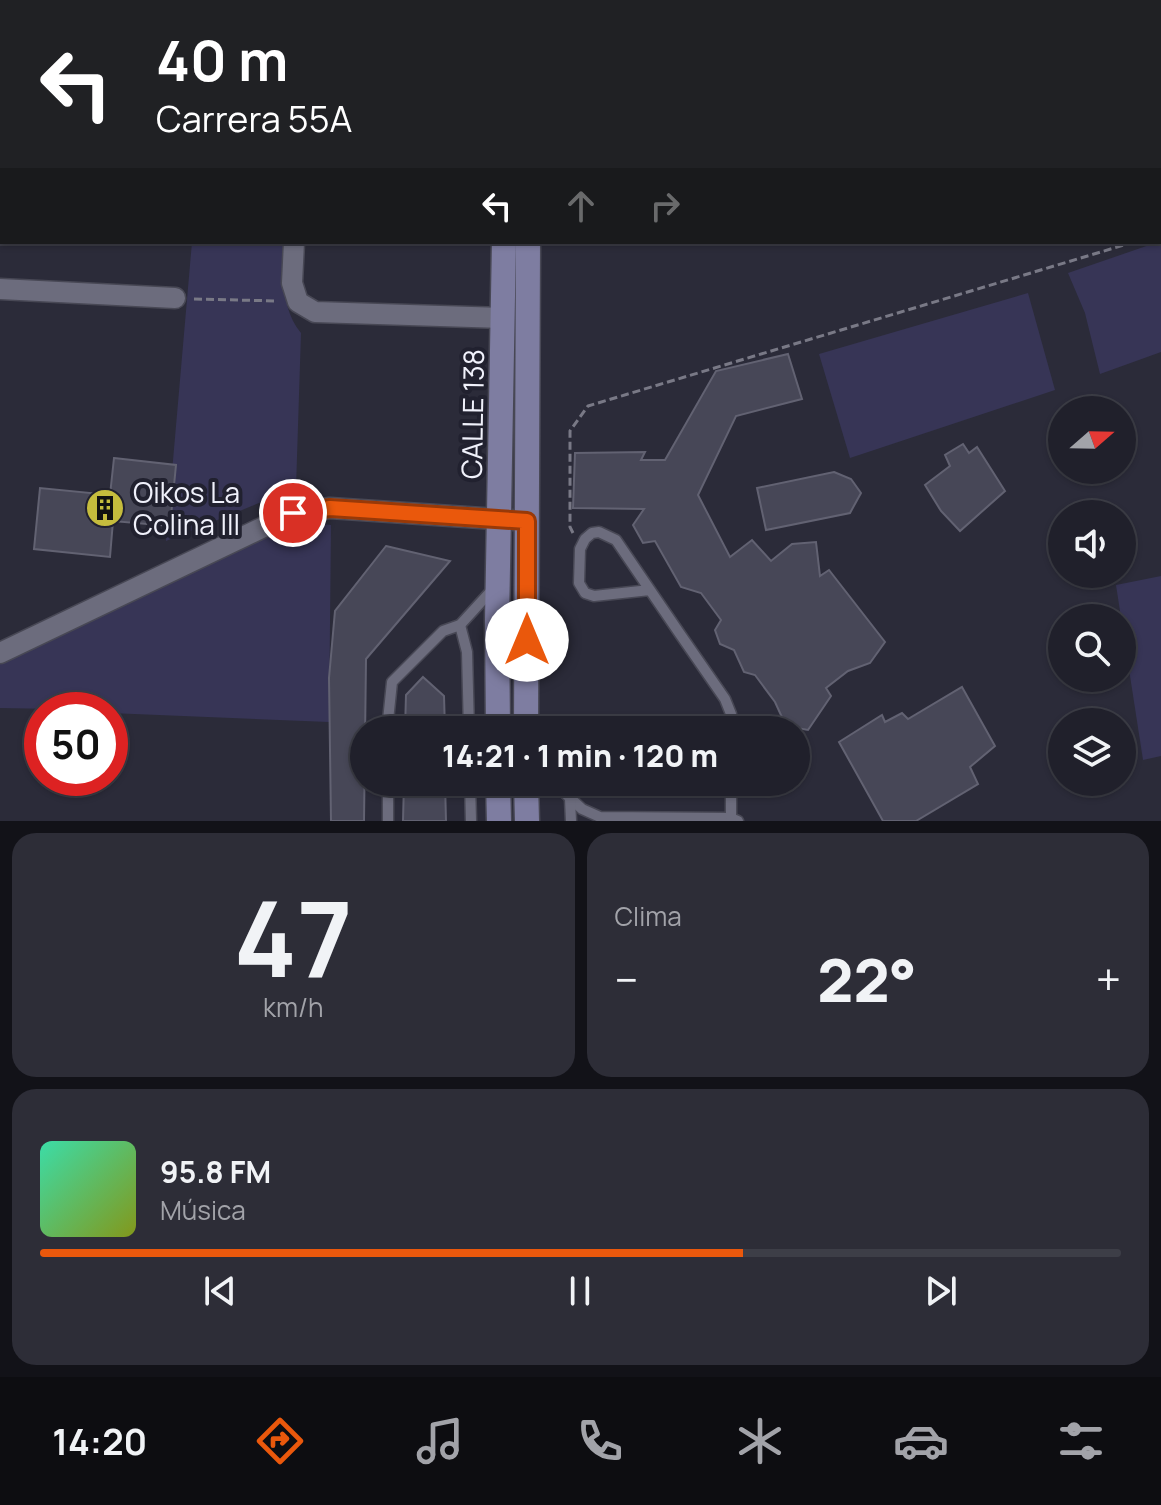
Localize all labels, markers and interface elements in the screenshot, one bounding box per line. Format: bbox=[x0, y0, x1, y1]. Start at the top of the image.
text: 40 m bbox=[156, 21, 288, 98]
icon: left bbox=[24, 32, 128, 136]
text: Carrera 55A bbox=[156, 94, 352, 143]
icon: left bbox=[475, 184, 519, 228]
icon: ahead bbox=[559, 184, 603, 228]
icon: right bbox=[643, 184, 687, 228]
street label: CALLE 138 bbox=[452, 349, 492, 479]
north arrow bbox=[1048, 396, 1136, 484]
map controls bbox=[1048, 396, 1136, 796]
place label: Oikos La Colina III bbox=[133, 473, 240, 543]
pin bbox=[259, 479, 327, 547]
building icon: Oikos La Colina III bbox=[84, 487, 126, 529]
icon: arrive bbox=[271, 491, 315, 535]
button: sound bbox=[1048, 500, 1136, 588]
position arrow bbox=[485, 598, 569, 682]
button: search bbox=[1048, 604, 1136, 692]
speed limit sign: 50 bbox=[24, 692, 128, 796]
button: layers bbox=[1048, 708, 1136, 796]
text: 14:21 · 1 min · 120 m bbox=[442, 735, 718, 776]
text: 47 bbox=[234, 866, 353, 1008]
text: Clima bbox=[615, 898, 682, 934]
text: 22° bbox=[817, 938, 917, 1020]
text: − bbox=[615, 949, 638, 1009]
text: + bbox=[1096, 949, 1121, 1009]
text: km/h bbox=[263, 989, 323, 1025]
text: 95.8 FM bbox=[160, 1151, 271, 1192]
text: Música bbox=[160, 1192, 246, 1228]
icon: previous bbox=[198, 1269, 242, 1313]
icon: pause bbox=[558, 1269, 602, 1313]
icon: next bbox=[919, 1269, 963, 1313]
icon: directions bbox=[252, 1413, 308, 1469]
icon: music bbox=[412, 1413, 468, 1469]
icon: phone bbox=[572, 1413, 628, 1469]
icon: climate bbox=[732, 1413, 788, 1469]
icon: car bbox=[893, 1413, 949, 1469]
icon: filters bbox=[1053, 1413, 1109, 1469]
text: 14:20 bbox=[52, 1417, 147, 1466]

